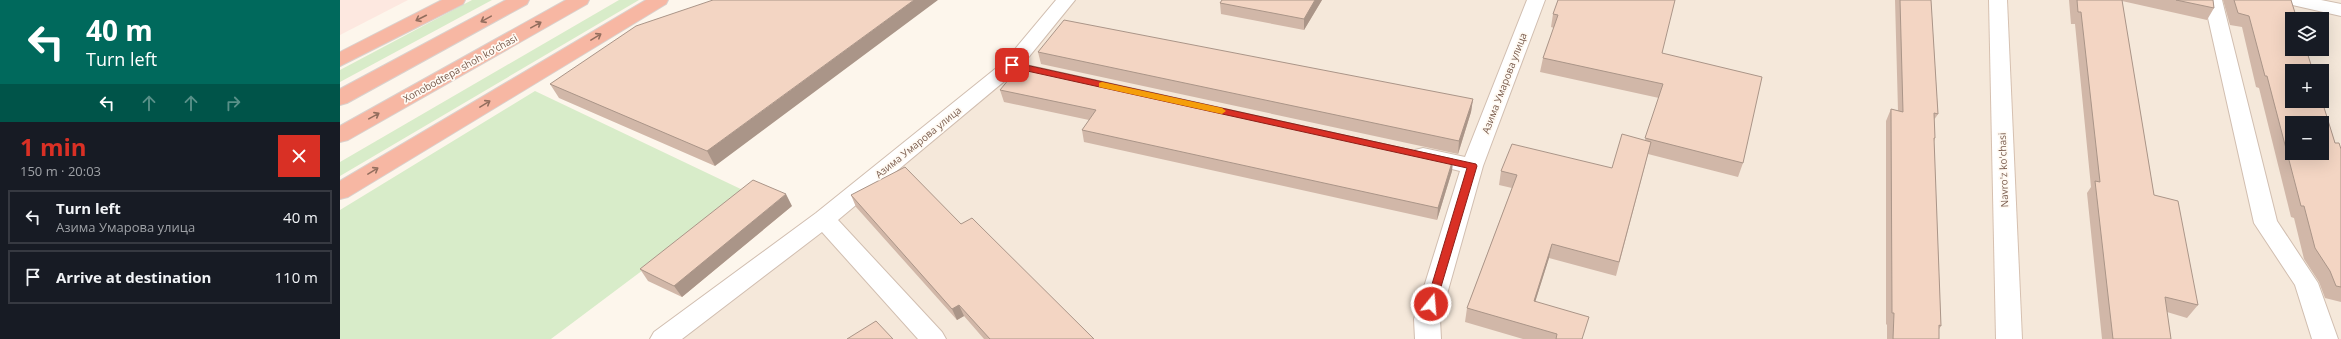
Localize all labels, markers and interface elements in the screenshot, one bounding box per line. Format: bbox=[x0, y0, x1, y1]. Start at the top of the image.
text: 40 m bbox=[86, 11, 153, 49]
map controls bbox=[2285, 12, 2329, 160]
button: layers bbox=[2285, 12, 2329, 56]
one-way arrow bbox=[415, 15, 427, 22]
one-way arrow bbox=[480, 15, 492, 23]
icon: left bbox=[20, 16, 72, 68]
one-way arrow bbox=[530, 20, 542, 28]
street label: Xonobodtepa shoh ko'chasi bbox=[400, 31, 520, 105]
street label: Азима Умарова улица bbox=[1478, 31, 1530, 135]
one-way arrow bbox=[590, 33, 602, 41]
text: Turn left bbox=[86, 47, 157, 71]
pin bbox=[995, 48, 1029, 82]
icon: arrive bbox=[1001, 54, 1023, 76]
button: + bbox=[2285, 64, 2329, 108]
icon: left bbox=[96, 92, 118, 114]
icon: ahead bbox=[138, 92, 160, 114]
icon: ahead bbox=[180, 92, 202, 114]
icon: right bbox=[222, 92, 244, 114]
one-way arrow bbox=[479, 100, 491, 108]
street label: Азима Умарова улица bbox=[872, 103, 964, 181]
one-way arrow bbox=[368, 112, 380, 120]
button: − bbox=[2285, 116, 2329, 160]
text: 1 min bbox=[20, 130, 87, 163]
street label: Navro'z ko'chasi bbox=[1995, 132, 2011, 208]
button: close bbox=[278, 135, 320, 177]
text: 150 m · 20:03 bbox=[20, 162, 101, 180]
one-way arrow bbox=[367, 167, 378, 175]
text: Turn left bbox=[56, 198, 121, 218]
icon: left bbox=[22, 206, 44, 228]
text: 40 m bbox=[283, 207, 318, 227]
text: Азима Умарова улица bbox=[56, 218, 195, 236]
icon: arrive bbox=[22, 266, 44, 288]
text: Arrive at destination bbox=[56, 267, 211, 287]
text: 110 m bbox=[274, 267, 318, 287]
position arrow bbox=[1410, 283, 1452, 325]

